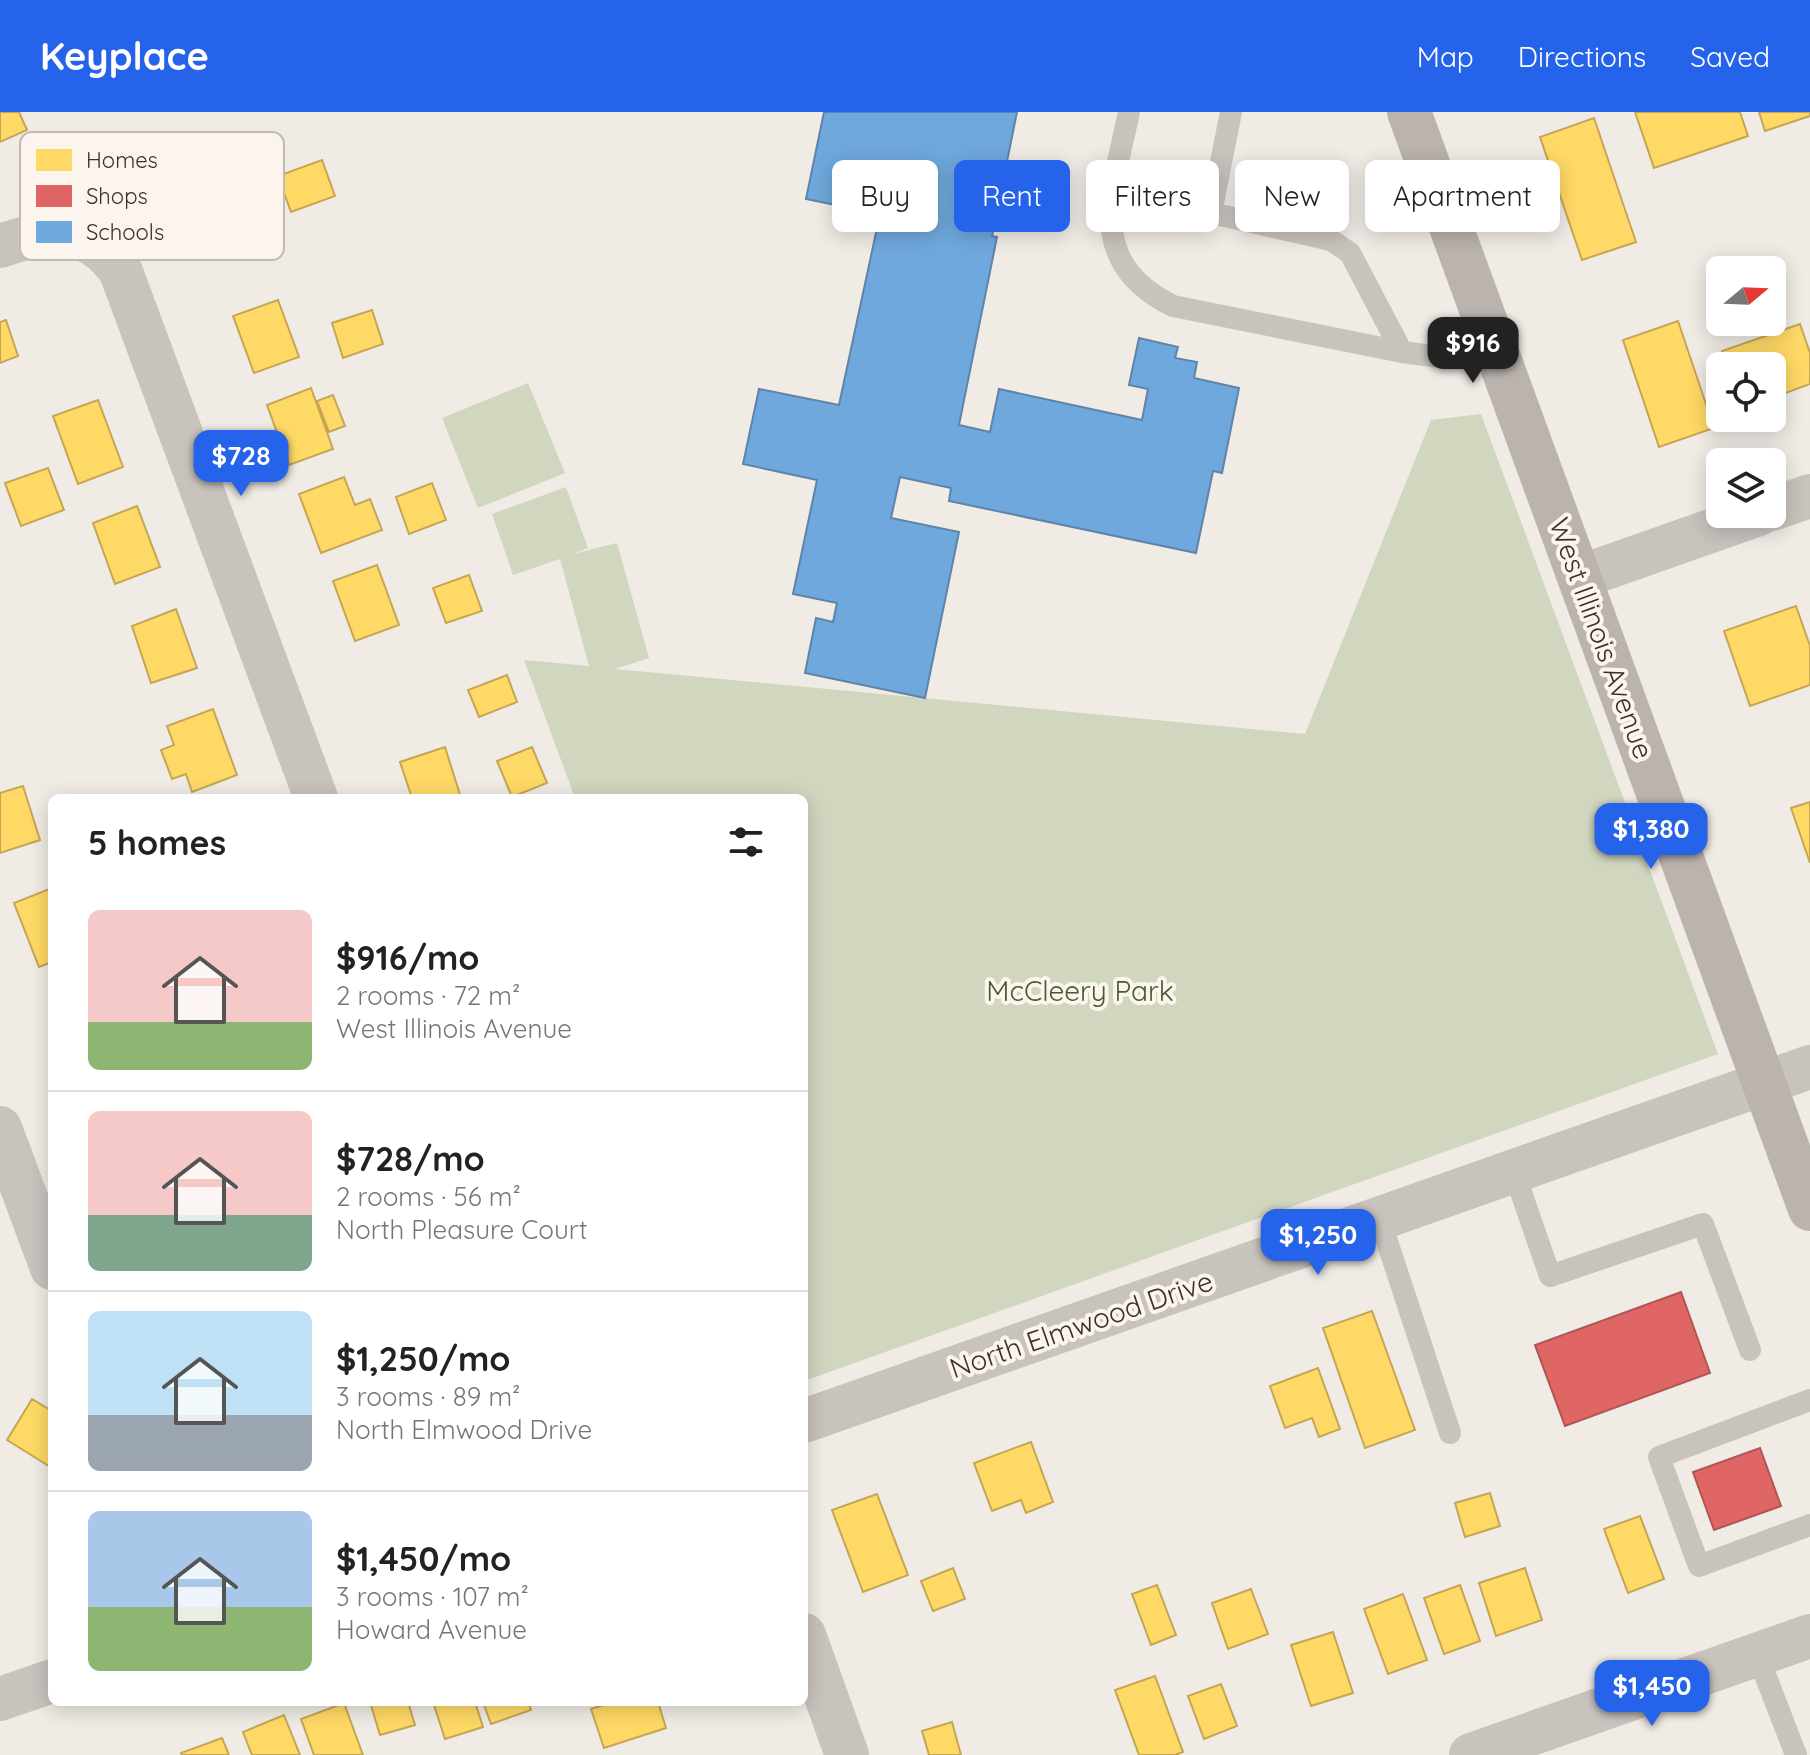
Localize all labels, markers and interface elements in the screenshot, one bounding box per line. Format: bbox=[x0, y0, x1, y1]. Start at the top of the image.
text: Keyplace bbox=[40, 32, 209, 80]
text: Map bbox=[1417, 39, 1474, 74]
text: Directions bbox=[1518, 39, 1646, 74]
text: Saved bbox=[1690, 39, 1770, 74]
legend bbox=[20, 132, 284, 260]
text: Homes bbox=[86, 146, 158, 174]
chip: Buy bbox=[832, 160, 938, 232]
chip: Rent bbox=[954, 160, 1070, 232]
chip: Filters bbox=[1086, 160, 1219, 232]
chip: New bbox=[1235, 160, 1349, 232]
chip: Apartment bbox=[1365, 160, 1560, 232]
text: Shops bbox=[86, 182, 148, 210]
text: Schools bbox=[86, 218, 164, 246]
north arrow bbox=[1706, 256, 1786, 336]
map controls bbox=[1706, 256, 1786, 528]
pin: $916 bbox=[1426, 317, 1520, 385]
text: $916 bbox=[1446, 326, 1500, 359]
button: locate bbox=[1706, 352, 1786, 432]
pin: $728 bbox=[194, 430, 288, 498]
text: $728 bbox=[212, 439, 270, 472]
button: layers bbox=[1706, 448, 1786, 528]
street label: West Illinois Avenue bbox=[1542, 513, 1662, 763]
pin: $1,380 bbox=[1586, 803, 1716, 871]
text: $1,380 bbox=[1613, 812, 1689, 845]
icon: filters bbox=[724, 820, 768, 864]
text: 5 homes bbox=[88, 821, 226, 864]
text: $916/mo bbox=[336, 936, 480, 979]
icon: home bbox=[152, 942, 248, 1038]
park label: McCleery Park bbox=[986, 973, 1174, 1008]
text: 2 rooms · 72 m² bbox=[336, 979, 520, 1012]
text: West Illinois Avenue bbox=[336, 1012, 572, 1045]
text: $728/mo bbox=[336, 1137, 485, 1180]
icon: home bbox=[152, 1143, 248, 1239]
text: 2 rooms · 56 m² bbox=[336, 1180, 521, 1213]
pin: $1,250 bbox=[1253, 1209, 1383, 1277]
text: North Pleasure Court bbox=[336, 1213, 588, 1246]
text: $1,250 bbox=[1279, 1218, 1357, 1251]
street label: North Elmwood Drive bbox=[945, 1263, 1217, 1385]
text: $1,250/mo bbox=[336, 1337, 511, 1380]
icon: home bbox=[152, 1343, 248, 1439]
text: 3 rooms · 89 m² bbox=[336, 1380, 520, 1413]
text: North Elmwood Drive bbox=[336, 1413, 592, 1446]
text: $1,450/mo bbox=[336, 1537, 511, 1580]
icon: home bbox=[152, 1543, 248, 1639]
text: 3 rooms · 107 m² bbox=[336, 1580, 529, 1613]
text: Howard Avenue bbox=[336, 1613, 527, 1646]
pin: $1,450 bbox=[1587, 1660, 1717, 1728]
text: $1,450 bbox=[1612, 1669, 1692, 1702]

